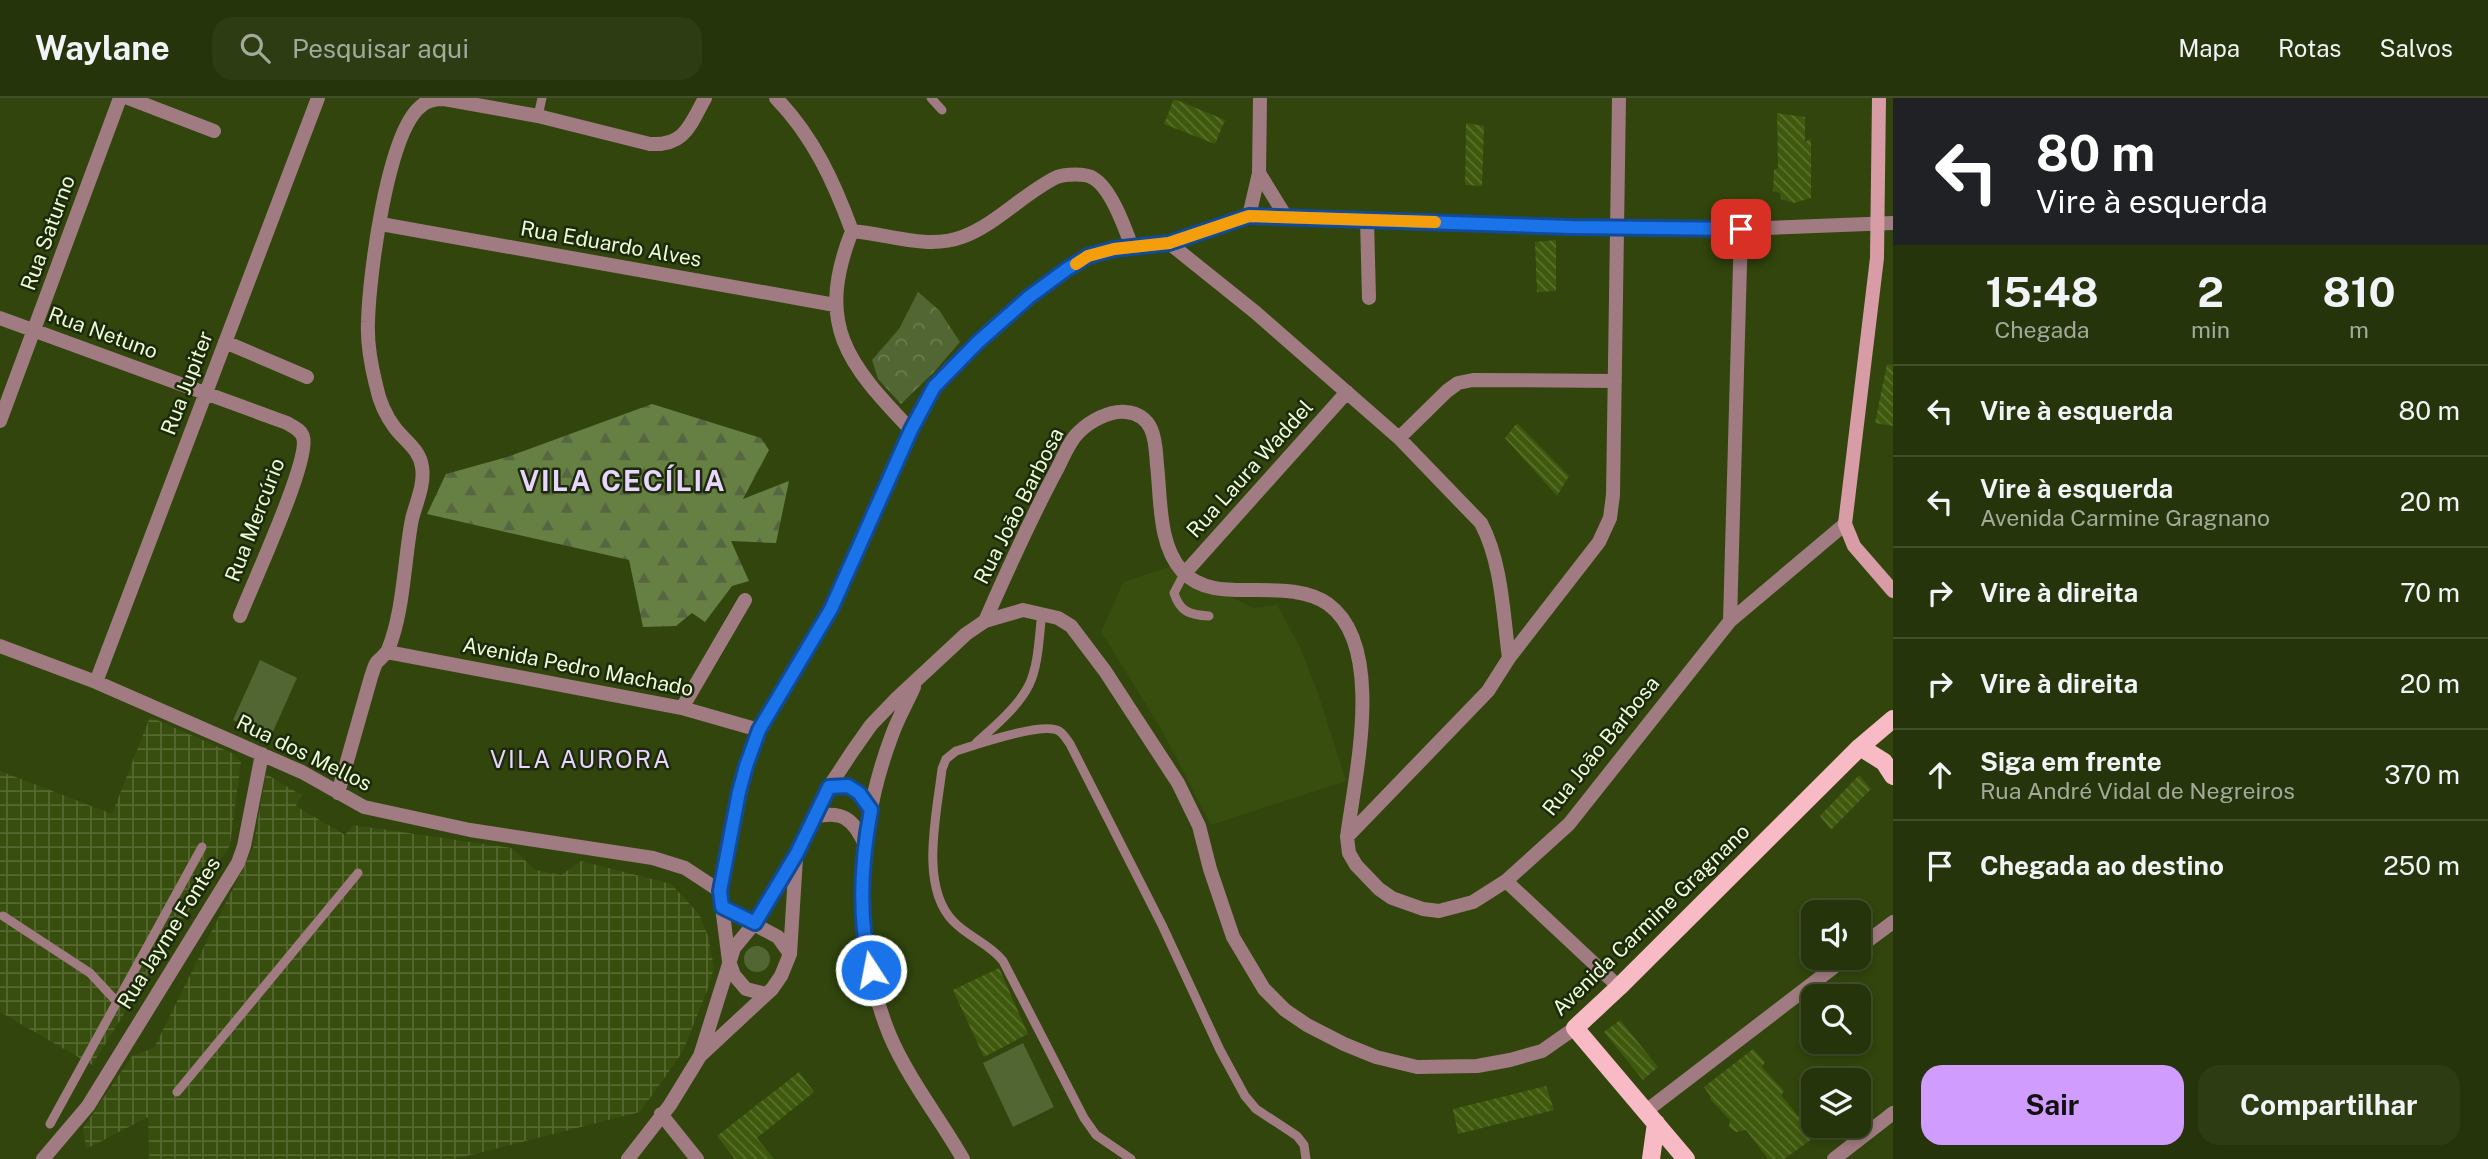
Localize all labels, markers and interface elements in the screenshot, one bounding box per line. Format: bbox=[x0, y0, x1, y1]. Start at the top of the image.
search box bbox=[212, 17, 702, 80]
text: Waylane bbox=[35, 29, 170, 67]
icon: search bbox=[236, 29, 274, 67]
text: Pesquisar aqui bbox=[292, 33, 469, 64]
text: Mapa bbox=[2178, 34, 2240, 62]
text: Rotas bbox=[2278, 34, 2341, 62]
text: Salvos bbox=[2379, 34, 2453, 62]
text: 80 m bbox=[2036, 124, 2155, 182]
icon: left bbox=[1921, 126, 2012, 217]
street label: Rua Saturno bbox=[15, 172, 80, 294]
text: Vire à esquerda bbox=[2036, 183, 2268, 220]
pin bbox=[1711, 199, 1771, 259]
icon: arrive bbox=[1722, 210, 1760, 248]
street label: Rua Eduardo Alves bbox=[519, 215, 703, 272]
text: 15:48 bbox=[1985, 267, 2099, 316]
text: 2 bbox=[2197, 267, 2224, 316]
text: 810 bbox=[2322, 267, 2396, 316]
street label: Rua Netuno bbox=[45, 301, 161, 364]
text: Chegada bbox=[1994, 316, 2090, 343]
text: min bbox=[2191, 316, 2230, 343]
text: m bbox=[2349, 316, 2369, 343]
street label: Rua Jupiter bbox=[155, 327, 218, 438]
icon: left bbox=[1921, 392, 1959, 430]
street label: Rua Laura Waddel bbox=[1181, 395, 1318, 543]
text: Vire à esquerda bbox=[1980, 395, 2173, 426]
text: 80 m bbox=[2399, 395, 2460, 426]
street label: Rua João Barbosa bbox=[968, 424, 1069, 588]
street label: Rua Mercúrio bbox=[220, 455, 290, 585]
district label: VILA CECÍLIA bbox=[519, 464, 727, 497]
text: Vire à esquerda bbox=[1980, 473, 2173, 504]
icon: left bbox=[1921, 483, 1959, 521]
text: 20 m bbox=[2400, 486, 2460, 517]
text: Avenida Carmine Gragnano bbox=[1980, 504, 2270, 531]
icon: right bbox=[1921, 574, 1959, 612]
text: Vire à direita bbox=[1980, 577, 2138, 608]
text: 70 m bbox=[2400, 577, 2460, 608]
street label: Avenida Pedro Machado bbox=[461, 632, 696, 701]
icon: right bbox=[1921, 665, 1959, 703]
text: Vire à direita bbox=[1980, 668, 2138, 699]
text: 20 m bbox=[2400, 668, 2460, 699]
street label: Rua João Barbosa bbox=[1537, 671, 1664, 820]
street label: Rua dos Mellos bbox=[233, 709, 376, 796]
district label: VILA AURORA bbox=[490, 745, 672, 773]
text: Siga em frente bbox=[1980, 746, 2162, 777]
icon: ahead bbox=[1921, 756, 1959, 794]
text: 370 m bbox=[2384, 759, 2460, 790]
text: Rua André Vidal de Negreiros bbox=[1980, 777, 2295, 804]
street label: Avenida Carmine Gragnano bbox=[1547, 819, 1755, 1021]
icon: arrive bbox=[1921, 847, 1959, 885]
text: Chegada ao destino bbox=[1980, 850, 2224, 881]
text: 250 m bbox=[2383, 850, 2460, 881]
street label: Rua Jayme Fontes bbox=[112, 852, 225, 1013]
map controls bbox=[1801, 900, 1871, 1138]
button: sound bbox=[1801, 900, 1871, 970]
position arrow bbox=[834, 933, 908, 1007]
button: search bbox=[1801, 984, 1871, 1054]
button: Sair bbox=[1921, 1065, 2184, 1145]
button: Compartilhar bbox=[2198, 1065, 2460, 1145]
button: layers bbox=[1801, 1068, 1871, 1138]

